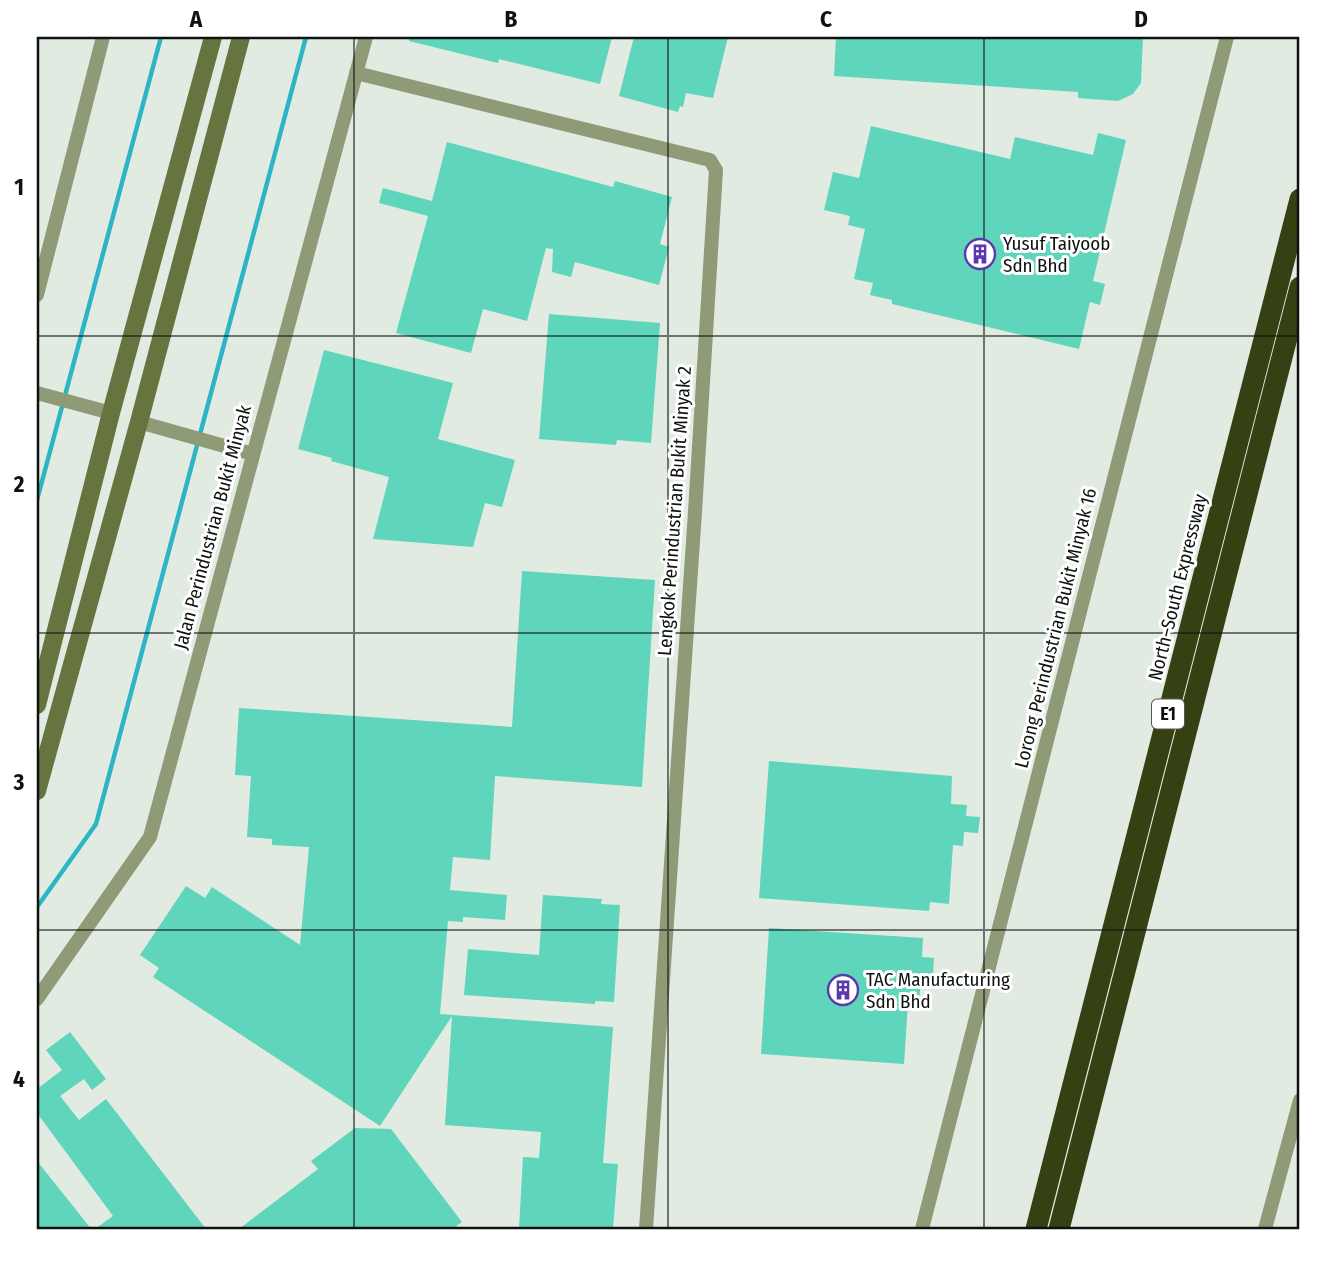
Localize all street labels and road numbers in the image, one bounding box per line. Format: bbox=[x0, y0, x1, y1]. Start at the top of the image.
street label: Lengkok Perindustrian Bukit Minyak 2 bbox=[653, 365, 696, 657]
street label: Jalan Perindustrian Bukit Minyak bbox=[169, 402, 256, 652]
street label: Lorong Perindustrian Bukit Minyak 16 bbox=[1010, 486, 1101, 771]
street label: North–South Expressway bbox=[1143, 491, 1212, 683]
road number: E1 bbox=[1152, 700, 1184, 728]

